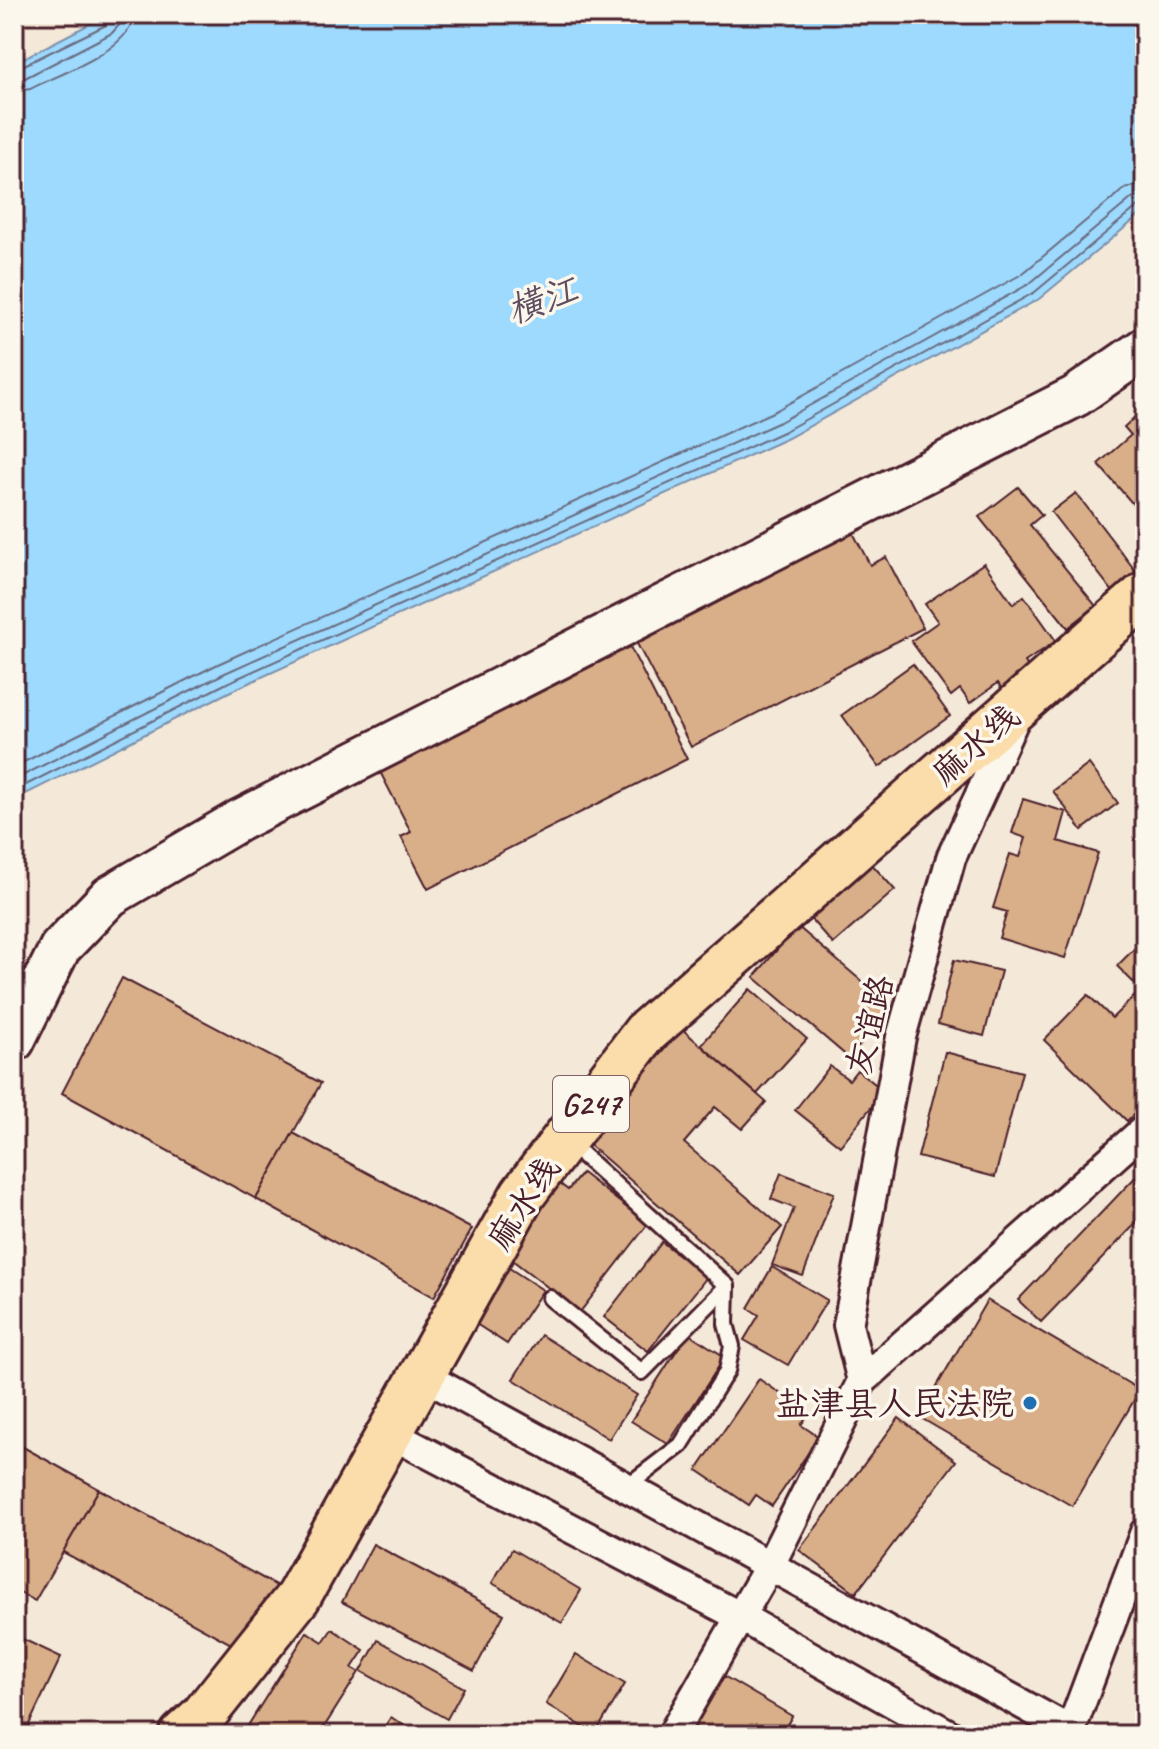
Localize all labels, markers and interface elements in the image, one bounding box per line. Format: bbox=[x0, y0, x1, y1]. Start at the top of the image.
water label: 横江 bbox=[501, 265, 586, 334]
street label: 麻水线 bbox=[923, 695, 1028, 794]
street label: 友谊路 bbox=[836, 970, 903, 1080]
road number: G247 bbox=[553, 1076, 629, 1132]
street label: 麻水线 bbox=[478, 1149, 569, 1258]
place label: 盐津县人民法院 bbox=[776, 1382, 1014, 1425]
marker: 盐津县人民法院 bbox=[1021, 1394, 1039, 1412]

